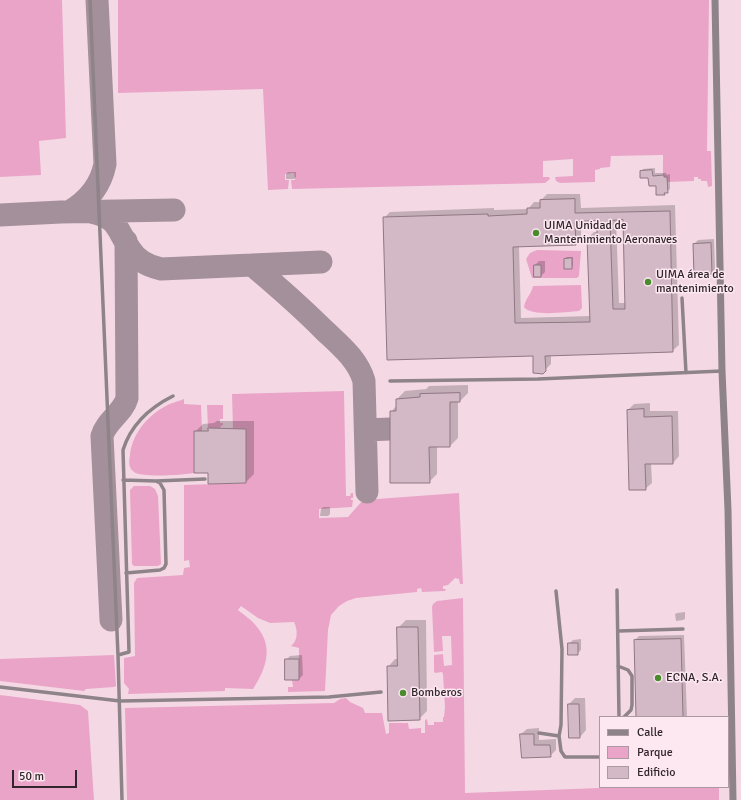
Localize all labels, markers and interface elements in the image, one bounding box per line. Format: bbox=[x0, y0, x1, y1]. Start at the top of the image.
place label: UIMA Unidad de Mantenimiento Aeronaves bbox=[544, 219, 677, 247]
marker: UIMA Unidad de Mantenimiento Aeronaves bbox=[531, 228, 541, 238]
place label: UIMA área de mantenimiento bbox=[656, 268, 734, 296]
marker: UIMA área de mantenimiento bbox=[643, 277, 653, 287]
place label: ECNA, S.A. bbox=[666, 671, 723, 685]
marker: ECNA, S.A. bbox=[653, 673, 663, 683]
place label: Bomberos bbox=[411, 686, 462, 700]
marker: Bomberos bbox=[398, 688, 408, 698]
legend bbox=[599, 716, 729, 788]
text: Calle bbox=[637, 725, 663, 740]
text: Parque bbox=[637, 745, 673, 760]
scale bar bbox=[14, 762, 79, 788]
text: Edificio bbox=[637, 765, 675, 780]
text: 50 m bbox=[19, 769, 44, 784]

